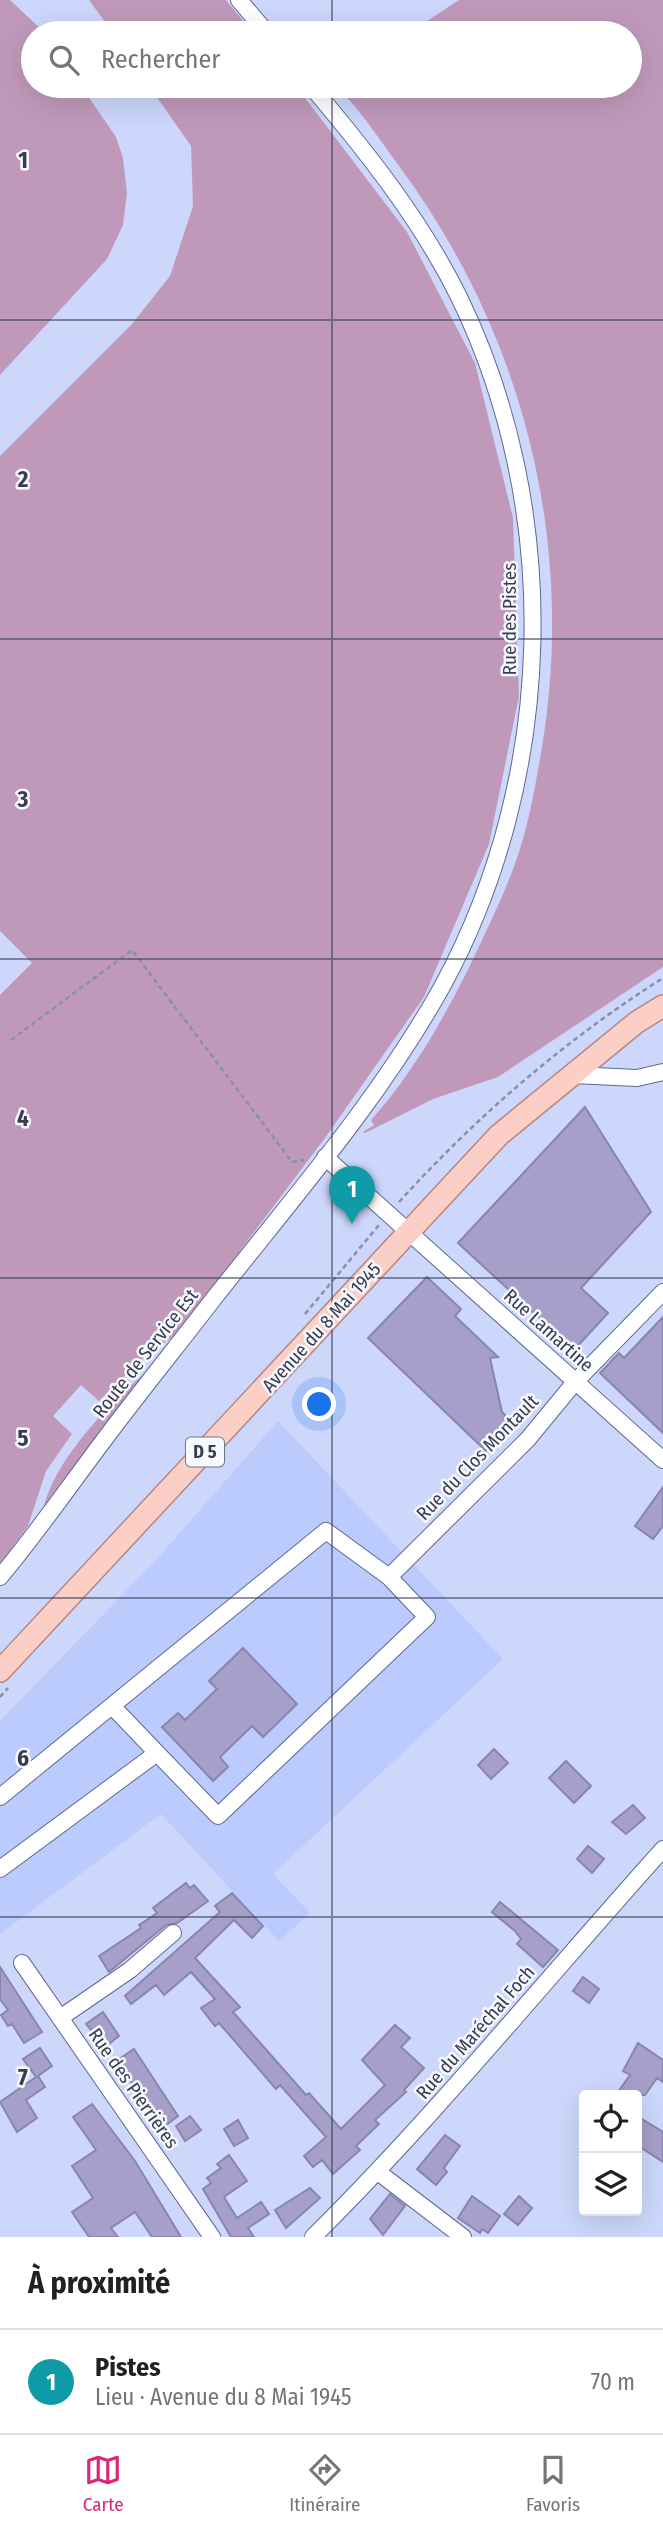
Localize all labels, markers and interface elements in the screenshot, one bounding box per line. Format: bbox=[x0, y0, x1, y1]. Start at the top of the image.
search box bbox=[21, 21, 642, 98]
icon: search bbox=[45, 41, 83, 79]
text: Rechercher bbox=[101, 44, 220, 75]
text: 1 bbox=[18, 146, 28, 174]
text: 2 bbox=[17, 465, 29, 493]
street label: Rue des Pistes bbox=[498, 563, 521, 675]
text: 3 bbox=[17, 785, 29, 813]
text: 4 bbox=[17, 1104, 29, 1132]
pin: 1 bbox=[329, 1166, 375, 1224]
street label: Avenue du 8 Mai 1945 bbox=[257, 1258, 386, 1397]
street label: Route de Service Est bbox=[88, 1284, 203, 1422]
street label: Rue Lamartine bbox=[499, 1284, 598, 1377]
your location bbox=[302, 1387, 336, 1421]
street label: Rue du Clos Montault bbox=[412, 1389, 544, 1525]
text: 5 bbox=[17, 1424, 29, 1452]
road number: D 5 bbox=[186, 1437, 224, 1466]
text: 6 bbox=[17, 1744, 29, 1772]
street label: Rue du Maréchal Foch bbox=[411, 1961, 540, 2104]
street label: Rue des Pierrières bbox=[84, 2024, 184, 2153]
text: 7 bbox=[18, 2063, 28, 2091]
map controls bbox=[579, 2090, 642, 2216]
button: locate bbox=[579, 2090, 642, 2153]
button: layers bbox=[579, 2153, 642, 2216]
text: À proximité bbox=[28, 2265, 170, 2301]
text: Pistes bbox=[95, 2352, 161, 2383]
text: 1 bbox=[46, 2368, 56, 2396]
text: 70 m bbox=[591, 2368, 635, 2396]
text: Lieu · Avenue du 8 Mai 1945 bbox=[95, 2383, 352, 2411]
tab: Carte bbox=[83, 2451, 124, 2516]
tab: Itinéraire bbox=[289, 2451, 360, 2516]
tab: Favoris bbox=[526, 2451, 580, 2516]

